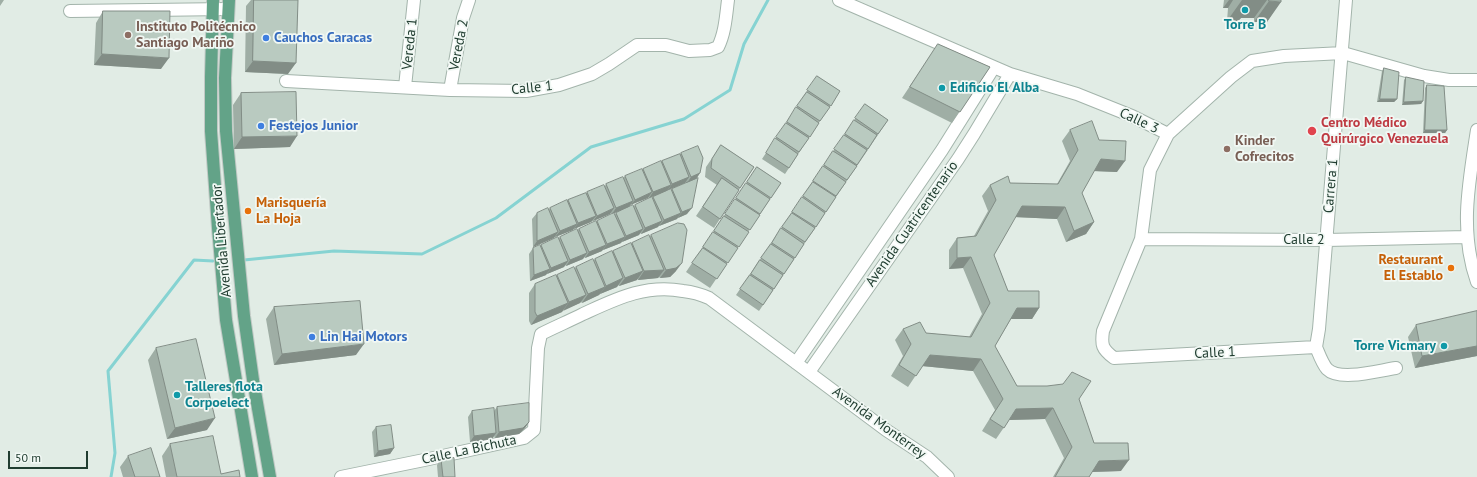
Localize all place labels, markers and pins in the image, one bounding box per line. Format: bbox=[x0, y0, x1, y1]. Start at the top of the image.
marker: Torre B bbox=[1240, 5, 1250, 15]
place label: Torre B bbox=[1224, 17, 1266, 33]
place label: Instituto Politécnico Santiago Mariño bbox=[136, 19, 256, 52]
marker: Instituto Politécnico Santiago Mariño bbox=[123, 30, 133, 40]
place label: Cauchos Caracas bbox=[274, 30, 372, 46]
marker: Cauchos Caracas bbox=[261, 33, 271, 43]
place label: Edificio El Alba bbox=[950, 80, 1039, 96]
marker: Edificio El Alba bbox=[937, 83, 947, 93]
place label: Centro Médico Quirúrgico Venezuela bbox=[1321, 115, 1448, 148]
place label: Festejos Junior bbox=[269, 118, 358, 134]
marker: Festejos Junior bbox=[256, 121, 266, 131]
marker: Centro Médico Quirúrgico Venezuela bbox=[1306, 125, 1318, 137]
place label: Kinder Cofrecitos bbox=[1235, 133, 1294, 166]
marker: Kinder Cofrecitos bbox=[1222, 144, 1232, 154]
place label: Marisquería La Hoja bbox=[256, 195, 327, 228]
marker: Marisquería La Hoja bbox=[243, 206, 253, 216]
place label: Restaurant El Establo bbox=[1378, 252, 1443, 284]
marker: Restaurant El Establo bbox=[1446, 263, 1456, 273]
place label: Lin Hai Motors bbox=[320, 329, 407, 345]
marker: Lin Hai Motors bbox=[307, 332, 317, 342]
place label: Torre Vicmary bbox=[1354, 338, 1436, 354]
marker: Torre Vicmary bbox=[1439, 341, 1449, 351]
place label: Talleres flota Corpoelect bbox=[185, 379, 263, 412]
marker: Talleres flota Corpoelect bbox=[172, 390, 182, 400]

